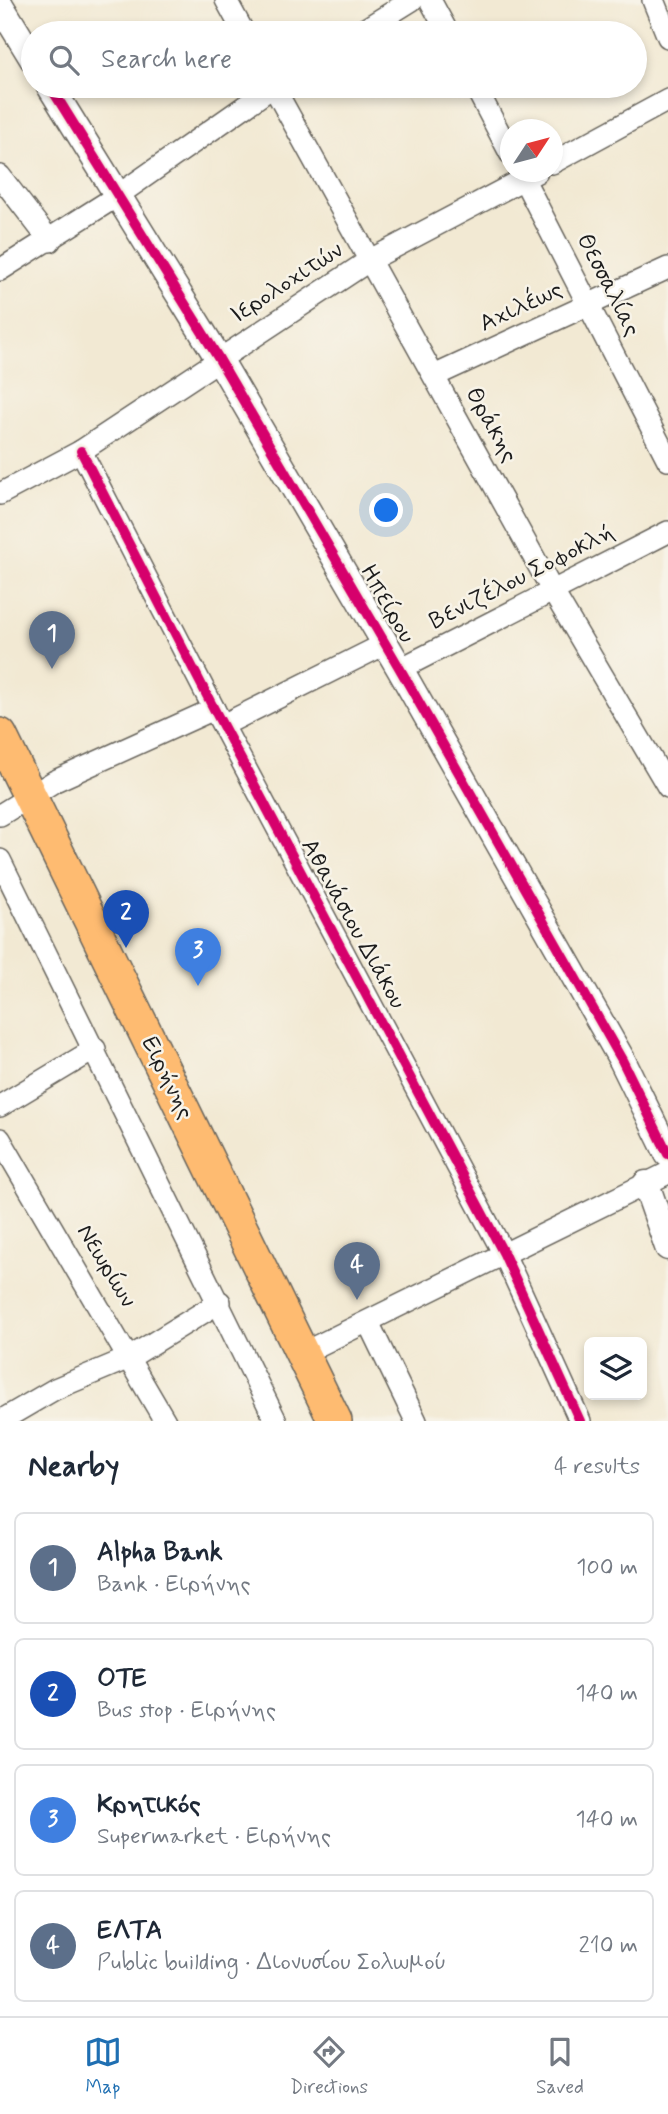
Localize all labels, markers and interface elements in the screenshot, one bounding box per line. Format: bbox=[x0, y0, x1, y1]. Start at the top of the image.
search box bbox=[21, 21, 647, 98]
icon: search bbox=[45, 41, 83, 79]
text: Search here bbox=[101, 43, 232, 77]
north arrow bbox=[500, 119, 563, 182]
street label: Θεσσαλίας bbox=[569, 228, 647, 342]
street label: Ιερολοχιτών bbox=[225, 235, 349, 331]
street label: Αχιλέως bbox=[474, 273, 568, 340]
street label: Θράκης bbox=[458, 382, 524, 468]
your location bbox=[369, 493, 403, 527]
street label: Βενιζέλου Σοφοκλή bbox=[424, 516, 620, 637]
street label: Ηπείρου bbox=[352, 559, 422, 649]
pin: 1 bbox=[29, 611, 75, 669]
street label: Αθανάσιου Διάκου bbox=[293, 833, 413, 1015]
pin: 2 bbox=[103, 890, 149, 948]
pin: 3 bbox=[175, 928, 221, 986]
street label: Ειρήνης bbox=[134, 1031, 200, 1125]
street label: Νεωρίων bbox=[69, 1219, 143, 1313]
pin: 4 bbox=[334, 1242, 380, 1300]
map controls bbox=[584, 1337, 647, 1400]
button: layers bbox=[584, 1337, 647, 1400]
text: Nearby bbox=[28, 1447, 119, 1486]
text: 4 results bbox=[554, 1452, 640, 1482]
text: Alpha Bank bbox=[97, 1536, 223, 1570]
text: 1 bbox=[48, 1553, 58, 1583]
text: 100 m bbox=[576, 1553, 638, 1583]
text: Bank · Ειρήνης bbox=[97, 1570, 251, 1600]
text: ΟΤΕ bbox=[97, 1662, 147, 1696]
text: 2 bbox=[47, 1679, 59, 1709]
text: 140 m bbox=[575, 1679, 638, 1709]
text: Bus stop · Ειρήνης bbox=[97, 1696, 276, 1726]
text: Κρητικός bbox=[97, 1788, 201, 1822]
text: 3 bbox=[48, 1805, 58, 1835]
text: 140 m bbox=[575, 1805, 638, 1835]
text: Supermarket · Ειρήνης bbox=[97, 1822, 331, 1852]
text: ΕΛΤΑ bbox=[97, 1914, 163, 1948]
text: 4 bbox=[46, 1931, 60, 1961]
text: 210 m bbox=[578, 1931, 638, 1961]
text: Public building · Διονυσίου Σολωμού bbox=[97, 1948, 446, 1978]
tab: Map bbox=[84, 2033, 122, 2100]
tab: Directions bbox=[290, 2033, 368, 2100]
tab: Saved bbox=[536, 2033, 584, 2100]

